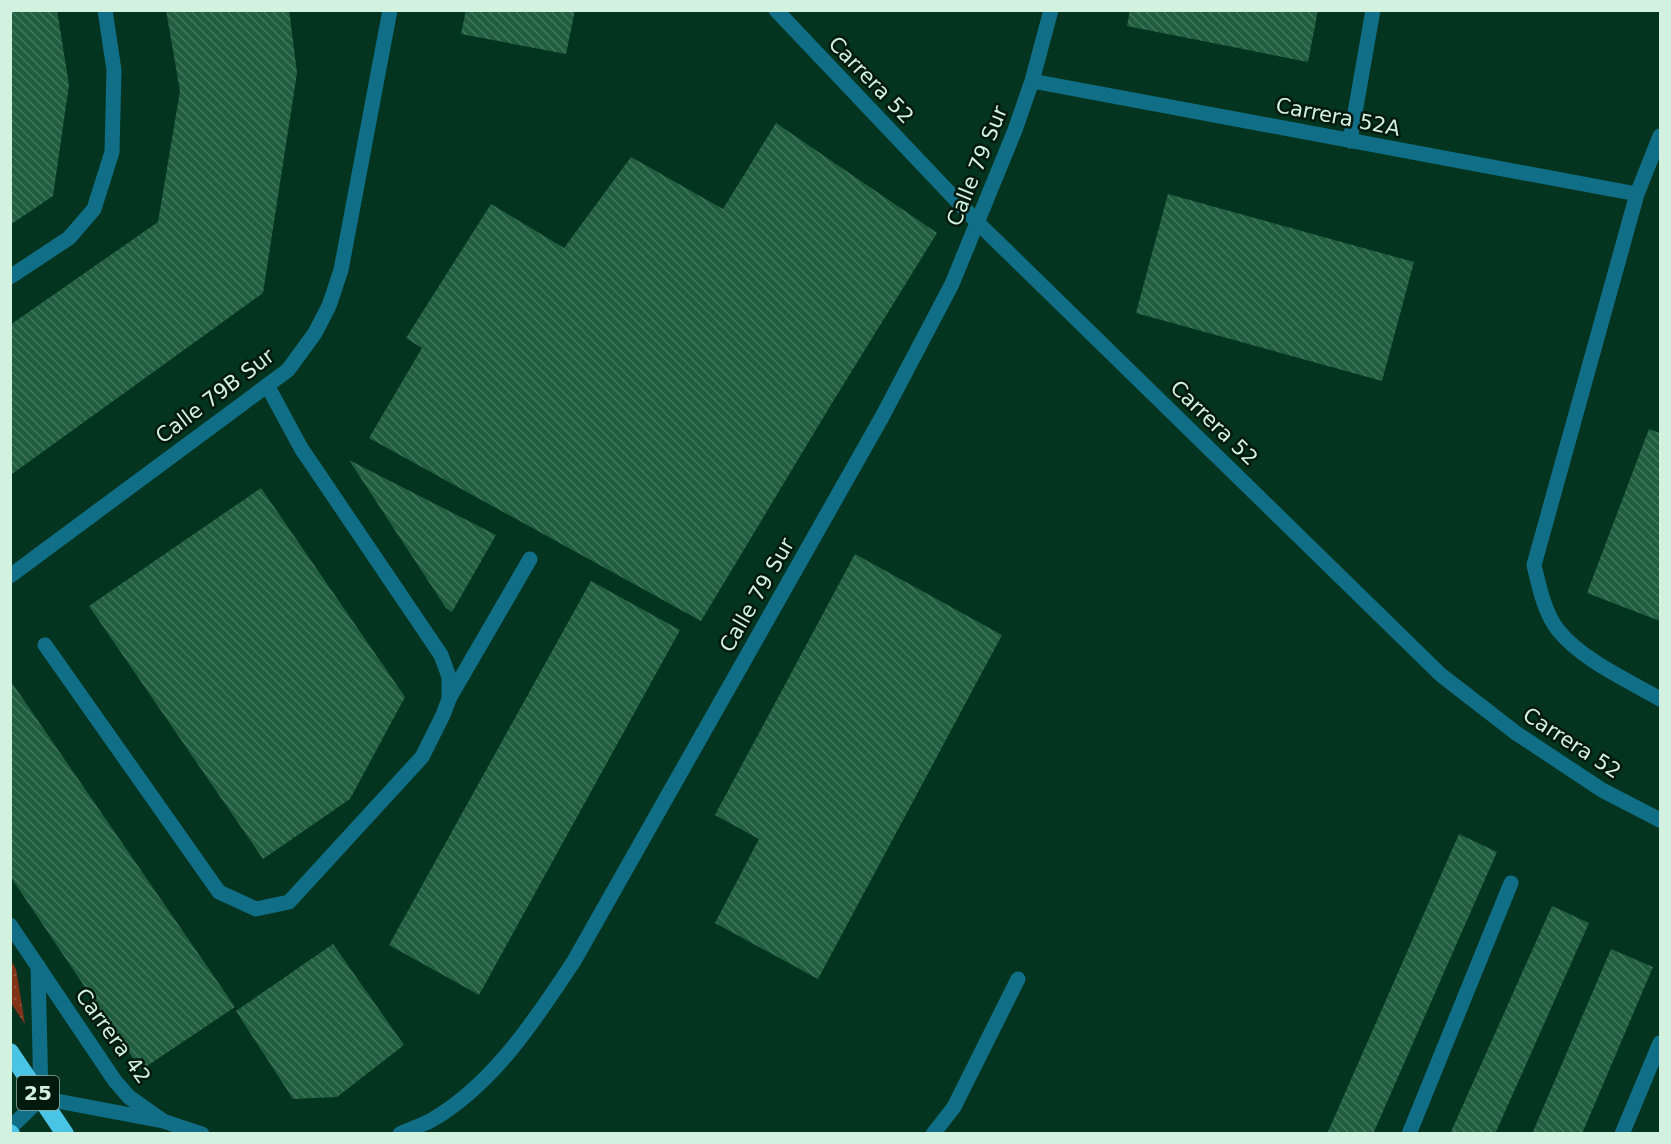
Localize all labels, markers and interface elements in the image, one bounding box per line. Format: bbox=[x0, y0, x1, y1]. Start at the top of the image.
street label: Carrera 52 bbox=[824, 31, 918, 129]
street label: Carrera 52A bbox=[1274, 93, 1403, 141]
street label: Calle 79 Sur bbox=[942, 102, 1012, 230]
street label: Calle 79B Sur bbox=[151, 344, 279, 448]
street label: Carrera 52 bbox=[1165, 376, 1263, 470]
street label: Calle 79 Sur bbox=[715, 533, 799, 656]
street label: Carrera 52 bbox=[1519, 702, 1625, 784]
street label: Carrera 42 bbox=[70, 984, 156, 1088]
road number: 25 bbox=[17, 1076, 59, 1110]

